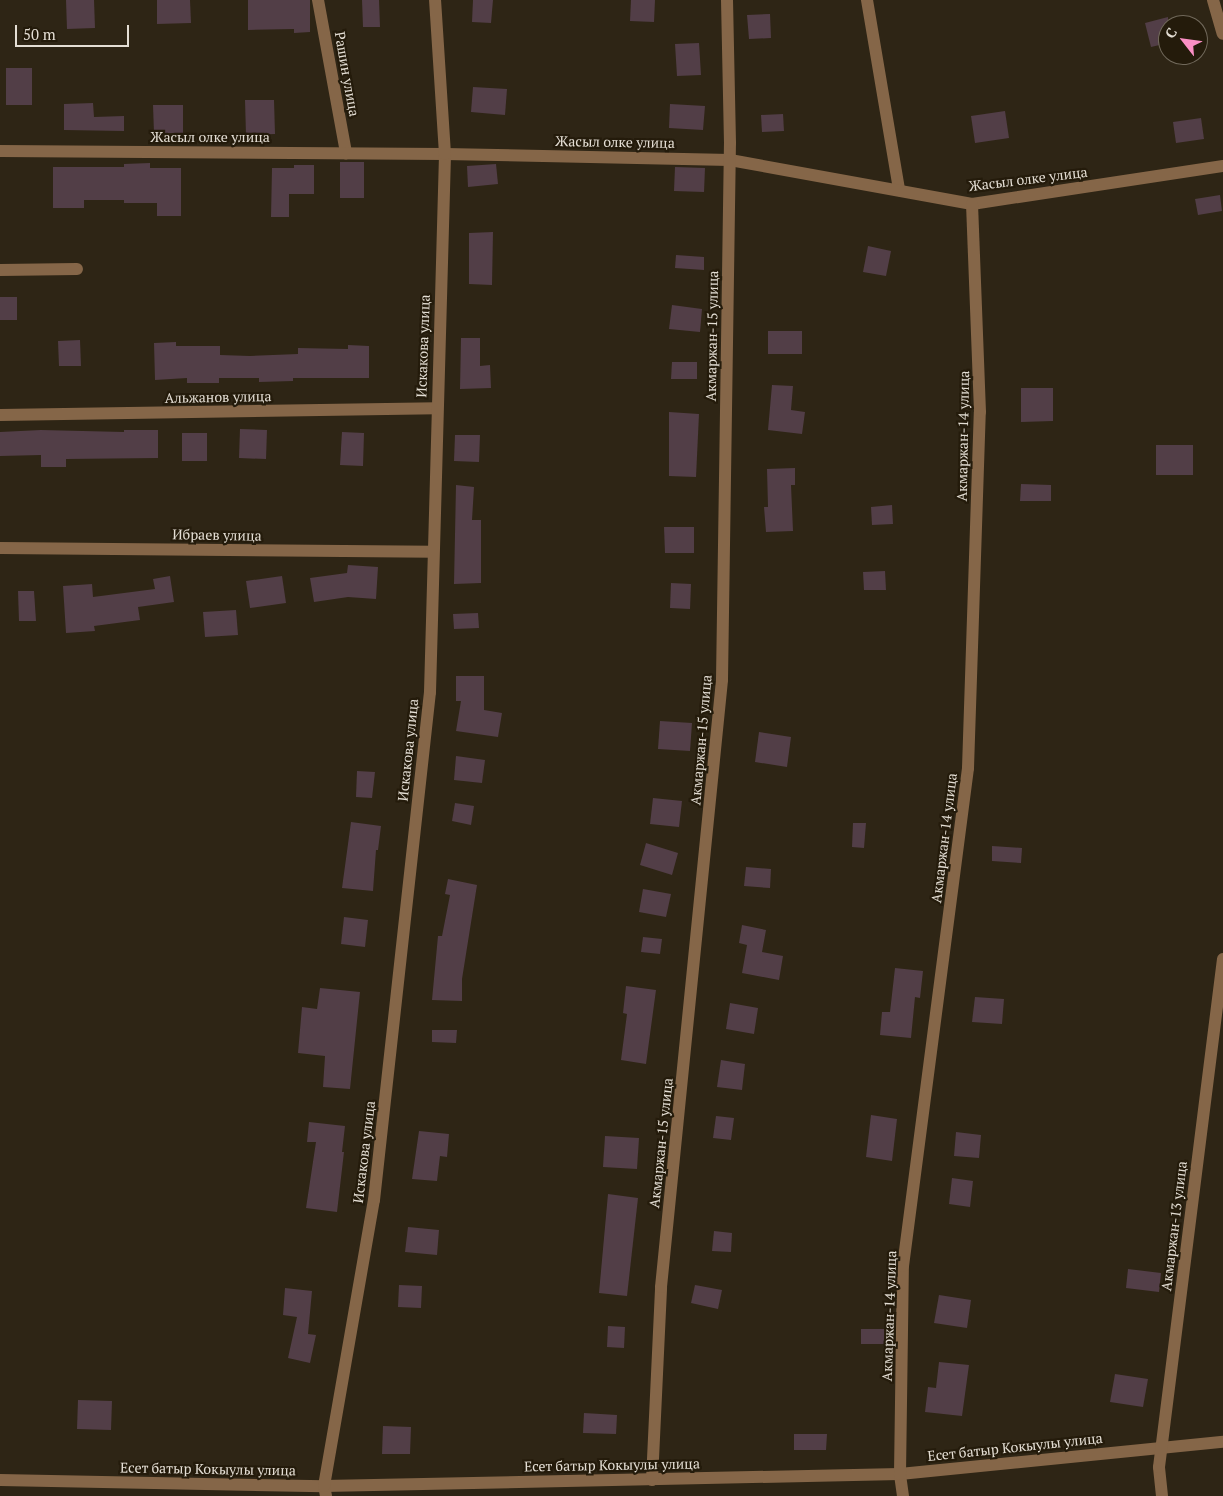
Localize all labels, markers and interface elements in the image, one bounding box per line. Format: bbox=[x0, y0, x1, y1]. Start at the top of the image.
scale bar bbox=[18, 15, 131, 47]
north arrow bbox=[1158, 15, 1208, 65]
text: 50 m bbox=[23, 24, 56, 44]
text: С bbox=[1160, 24, 1181, 41]
street label: Рашин улица bbox=[331, 30, 363, 118]
street label: Жасыл олке улица bbox=[150, 129, 270, 145]
street label: Жасыл олке улица bbox=[555, 133, 675, 151]
street label: Жасыл олке улица bbox=[968, 163, 1088, 195]
street label: Акмаржан-15 улица bbox=[702, 270, 722, 402]
street label: Искакова улица bbox=[413, 294, 433, 398]
street label: Акмаржан-14 улица bbox=[953, 370, 973, 502]
street label: Альжанов улица bbox=[164, 388, 272, 406]
street label: Ибраев улица bbox=[172, 526, 262, 544]
street label: Акмаржан-15 улица bbox=[687, 674, 715, 806]
street label: Искакова улица bbox=[394, 698, 422, 802]
street label: Акмаржан-14 улица bbox=[928, 772, 960, 904]
street label: Акмаржан-15 улица bbox=[646, 1077, 676, 1209]
street label: Искакова улица bbox=[349, 1100, 379, 1204]
street label: Акмаржан-13 улица bbox=[1158, 1160, 1190, 1292]
street label: Акмаржан-14 улица bbox=[878, 1250, 900, 1382]
street label: Есет батыр Кокыулы улица bbox=[926, 1429, 1104, 1465]
street label: Есет батыр Кокыулы улица bbox=[524, 1455, 700, 1475]
street label: Есет батыр Кокыулы улица bbox=[120, 1459, 296, 1479]

